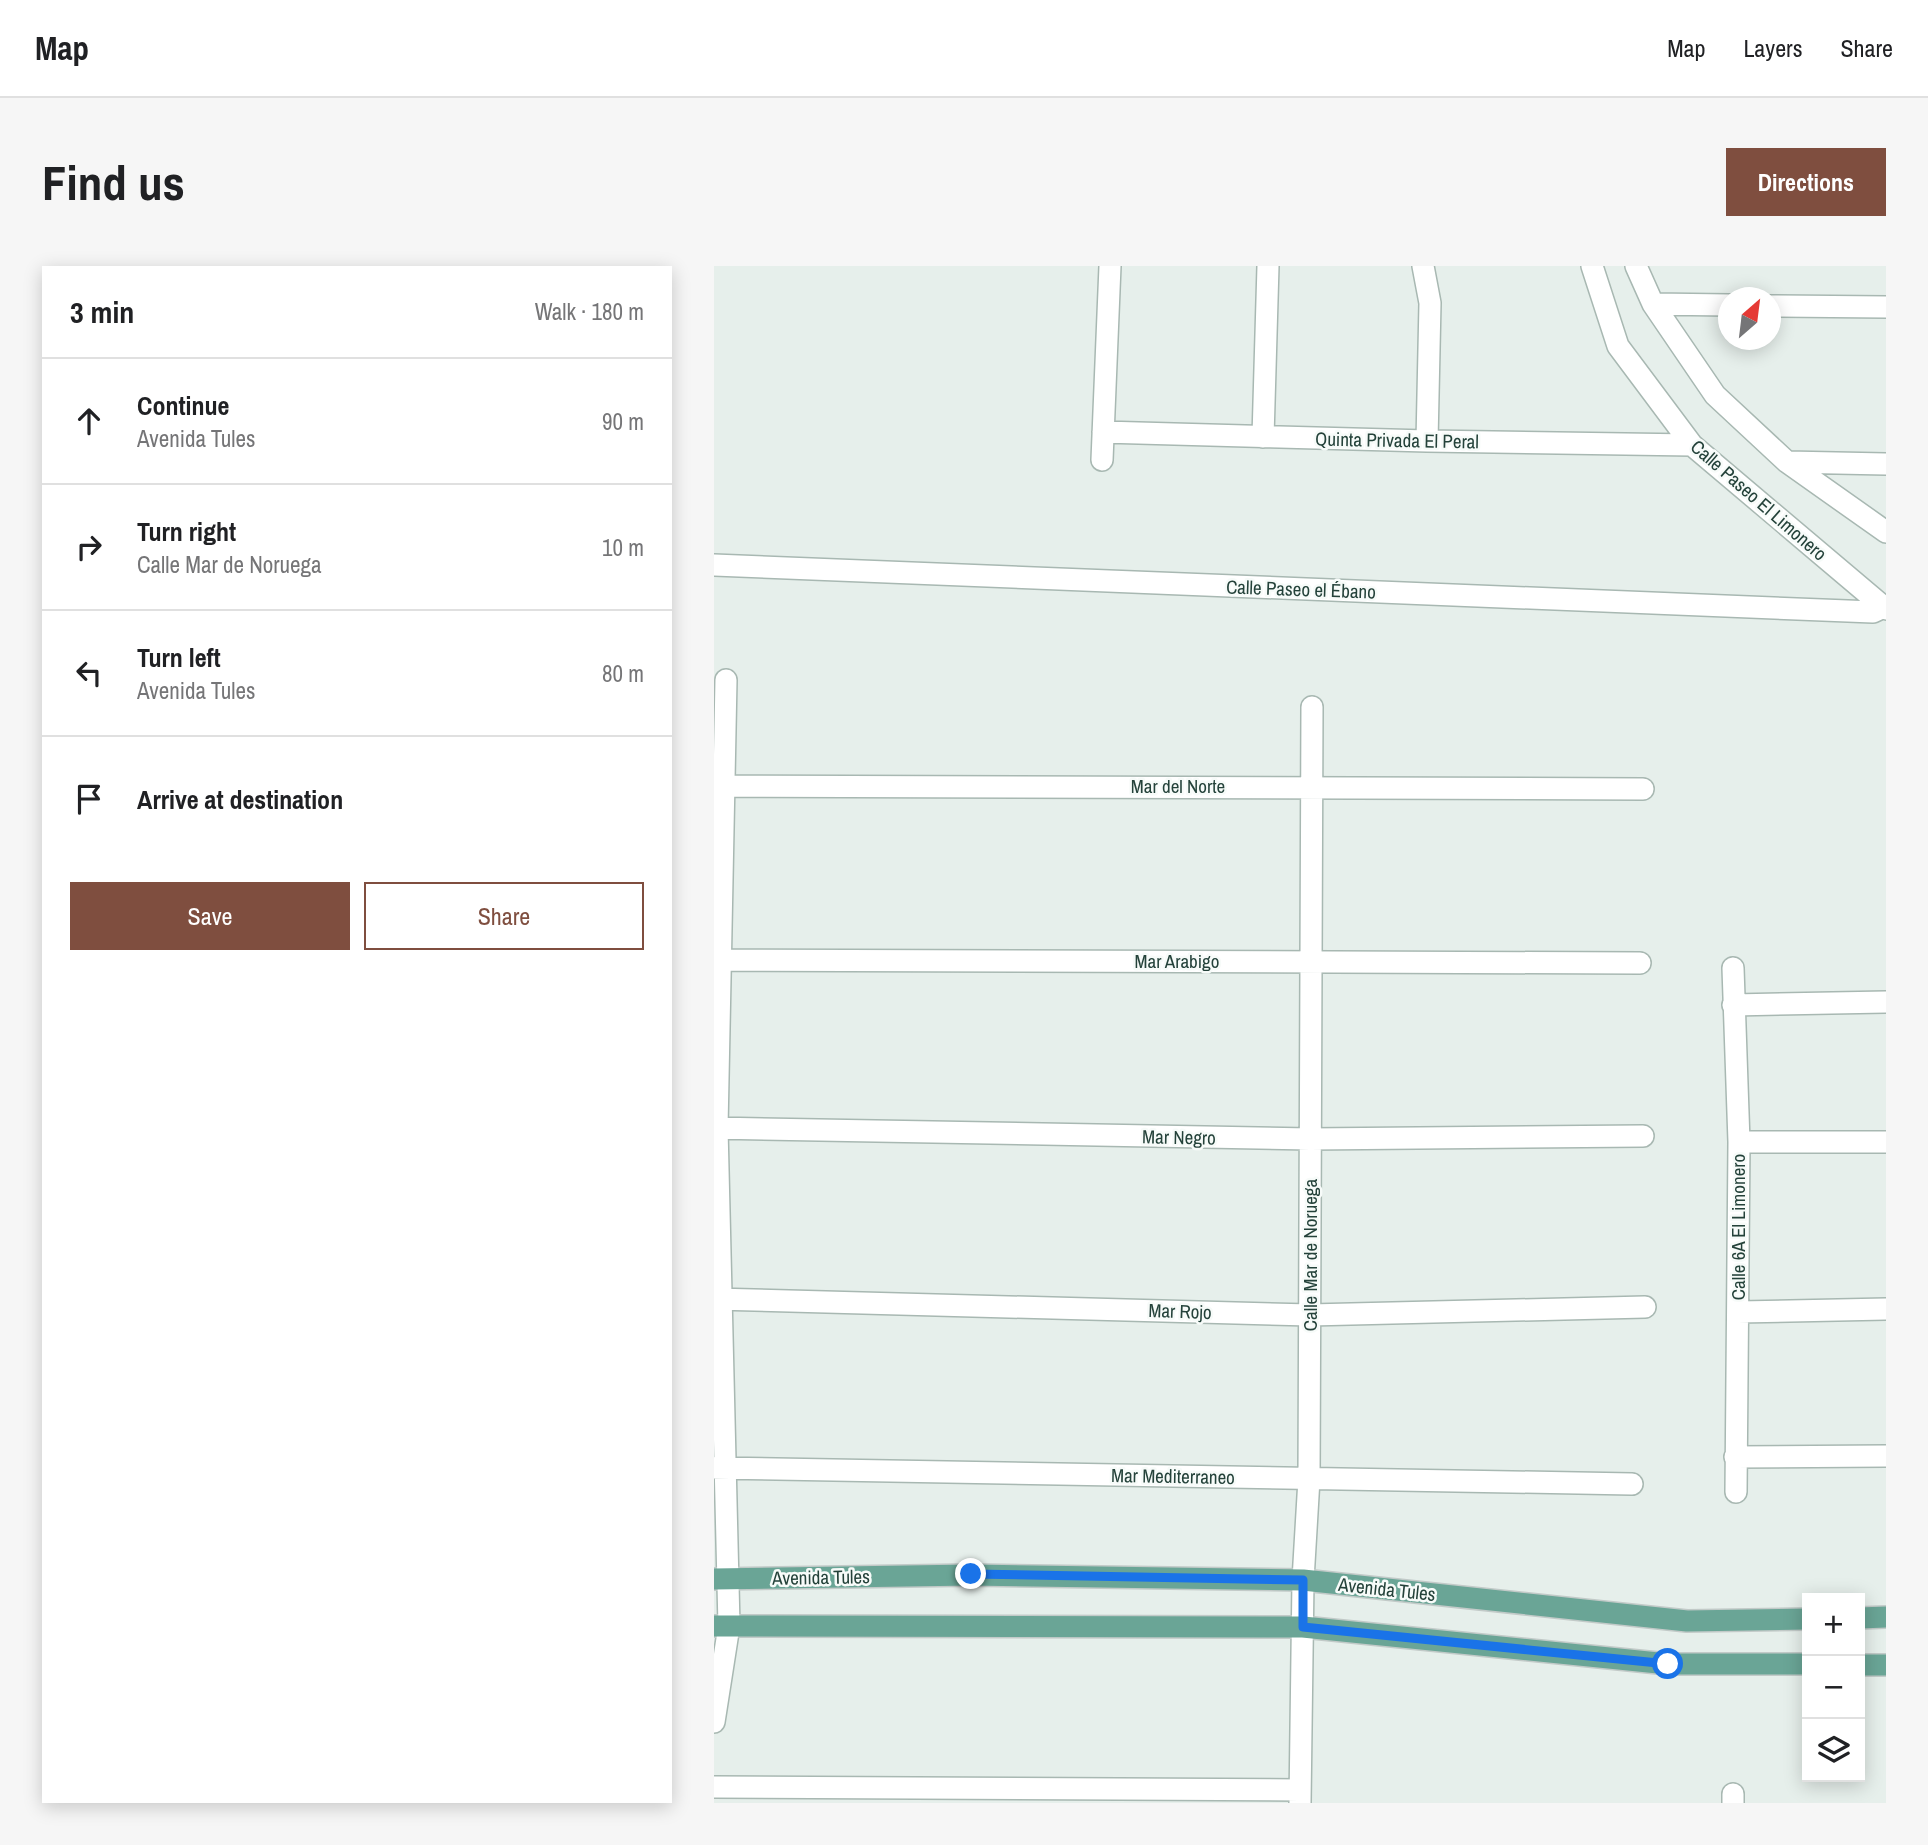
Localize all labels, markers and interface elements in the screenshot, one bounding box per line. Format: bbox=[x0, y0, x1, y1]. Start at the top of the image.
text: Map bbox=[35, 26, 89, 70]
text: Map bbox=[1667, 32, 1705, 64]
text: Layers bbox=[1743, 32, 1802, 64]
text: Share bbox=[1840, 32, 1893, 64]
button: Directions bbox=[1726, 148, 1886, 216]
text: Find us bbox=[42, 149, 185, 215]
north arrow bbox=[1718, 287, 1781, 350]
text: 3 min bbox=[70, 292, 134, 332]
text: Walk · 180 m bbox=[535, 296, 644, 327]
text: Continue bbox=[137, 388, 229, 423]
icon: ahead bbox=[70, 402, 108, 440]
text: 90 m bbox=[602, 406, 644, 437]
text: Avenida Tules bbox=[137, 423, 255, 454]
street label: Quinta Privada El Peral bbox=[1315, 426, 1479, 454]
street label: Calle Paseo El Limonero bbox=[1685, 434, 1833, 566]
text: Turn right bbox=[137, 514, 236, 549]
icon: right bbox=[70, 528, 108, 566]
text: 10 m bbox=[602, 532, 644, 563]
text: Calle Mar de Noruega bbox=[137, 549, 321, 580]
street label: Calle Paseo el Ébano bbox=[1226, 573, 1376, 605]
text: Turn left bbox=[137, 640, 221, 675]
icon: left bbox=[70, 654, 108, 692]
text: 80 m bbox=[602, 658, 644, 689]
text: Avenida Tules bbox=[137, 675, 255, 706]
street label: Mar del Norte bbox=[1131, 773, 1225, 799]
icon: arrive bbox=[70, 780, 108, 818]
text: Arrive at destination bbox=[137, 782, 343, 817]
button: Save bbox=[70, 882, 350, 950]
button: Share bbox=[364, 882, 644, 950]
street label: Mar Arabigo bbox=[1135, 948, 1219, 974]
street label: Mar Negro bbox=[1142, 1123, 1216, 1151]
street label: Calle 6A El Limonero bbox=[1725, 1154, 1751, 1300]
street label: Calle Mar de Noruega bbox=[1297, 1178, 1323, 1331]
street label: Mar Rojo bbox=[1148, 1297, 1212, 1325]
street label: Mar Mediterraneo bbox=[1111, 1462, 1235, 1490]
route end bbox=[955, 1558, 986, 1589]
street label: Avenida Tules bbox=[771, 1563, 870, 1591]
street label: Avenida Tules bbox=[1336, 1571, 1437, 1607]
map controls bbox=[1802, 1593, 1865, 1782]
button: + bbox=[1802, 1593, 1865, 1656]
route start bbox=[1652, 1648, 1683, 1679]
button: − bbox=[1802, 1656, 1865, 1719]
button: layers bbox=[1802, 1719, 1865, 1782]

